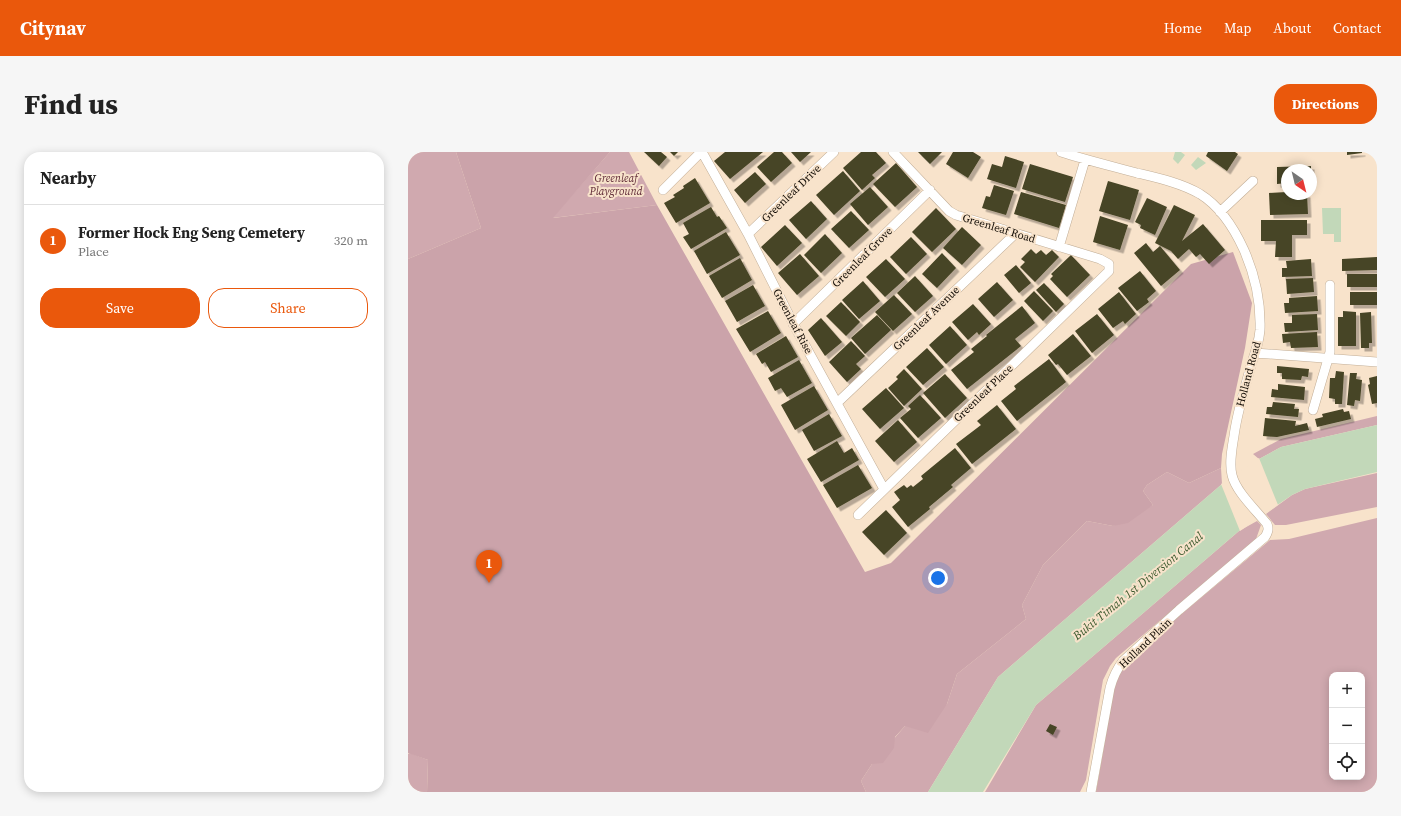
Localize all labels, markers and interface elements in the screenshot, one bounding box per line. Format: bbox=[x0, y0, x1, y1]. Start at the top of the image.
text: Citynav bbox=[20, 15, 86, 41]
text: Home bbox=[1164, 18, 1202, 38]
text: Map bbox=[1224, 18, 1251, 38]
text: About bbox=[1273, 18, 1311, 38]
text: Contact bbox=[1333, 18, 1381, 38]
button: Directions bbox=[1274, 84, 1377, 124]
text: Find us bbox=[24, 85, 118, 123]
street label: Greenleaf Drive bbox=[758, 161, 825, 226]
north arrow bbox=[1281, 164, 1317, 200]
text: Nearby bbox=[40, 166, 96, 190]
park label: Greenleaf Playground bbox=[588, 171, 643, 199]
street label: Greenleaf Road bbox=[960, 210, 1038, 247]
text: Former Hock Eng Seng Cemetery bbox=[78, 222, 305, 243]
street label: Greenleaf Grove bbox=[829, 224, 896, 291]
text: 1 bbox=[49, 232, 57, 249]
text: 320 m bbox=[334, 232, 368, 249]
text: Place bbox=[78, 243, 109, 260]
street label: Greenleaf Avenue bbox=[890, 283, 963, 354]
street label: Greenleaf Rise bbox=[769, 286, 816, 357]
button: Save bbox=[40, 288, 200, 328]
button: Share bbox=[208, 288, 368, 328]
street label: Holland Road bbox=[1233, 339, 1265, 408]
street label: Greenleaf Place bbox=[950, 361, 1017, 425]
water label: Bukit Timah 1st Diversion Canal bbox=[1069, 528, 1207, 644]
pin: 1 bbox=[476, 550, 502, 583]
your location bbox=[928, 568, 948, 588]
street label: Holland Plain bbox=[1116, 615, 1175, 672]
map controls bbox=[1329, 672, 1365, 780]
button: + bbox=[1329, 672, 1365, 708]
button: − bbox=[1329, 708, 1365, 744]
button: locate bbox=[1329, 744, 1365, 780]

